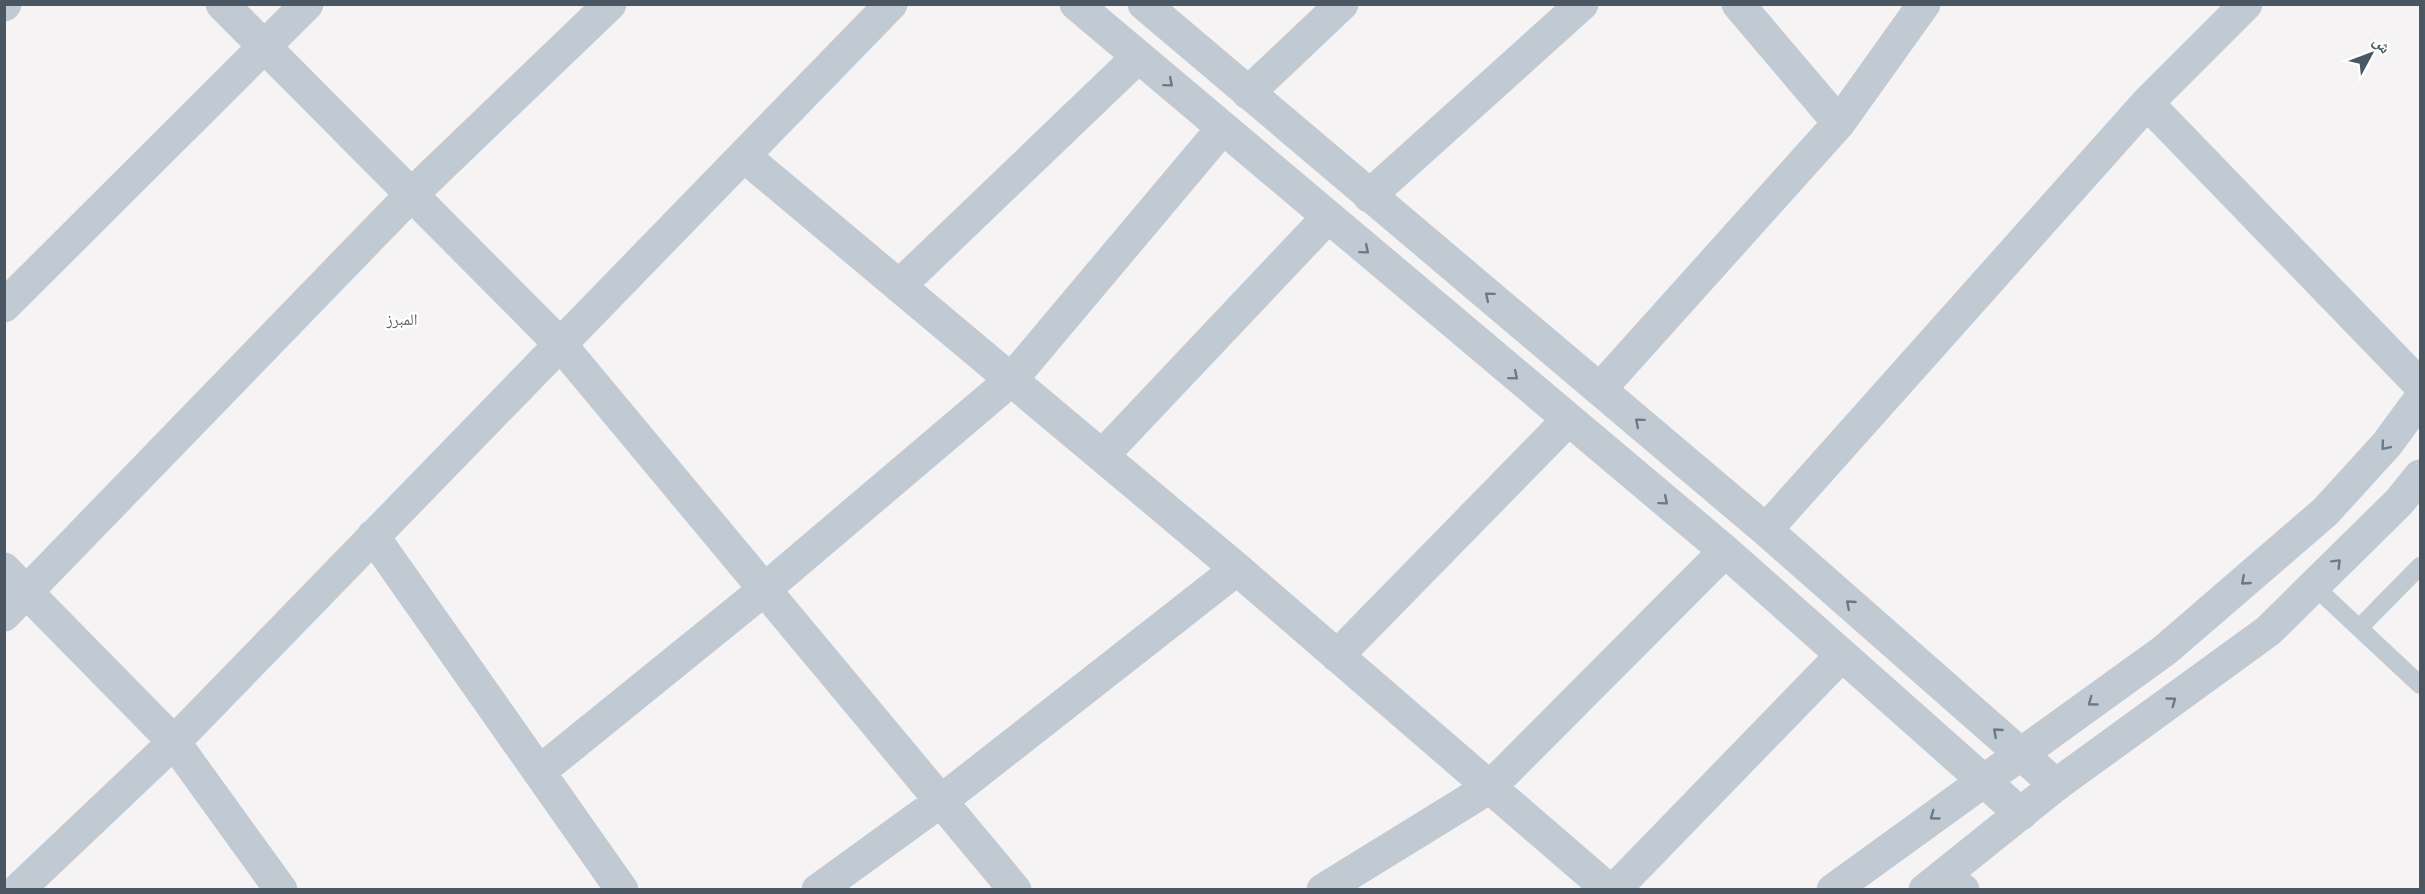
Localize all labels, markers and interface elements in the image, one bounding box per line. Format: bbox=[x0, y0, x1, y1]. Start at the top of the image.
north arrow bbox=[2341, 24, 2401, 84]
text: ش bbox=[2369, 32, 2395, 57]
one-way arrow bbox=[1162, 76, 1173, 87]
one-way arrow bbox=[1358, 243, 1369, 254]
one-way arrow bbox=[1485, 293, 1496, 304]
district label: المبرز bbox=[385, 310, 418, 329]
one-way arrow bbox=[1507, 369, 1518, 380]
one-way arrow bbox=[1635, 418, 1646, 429]
one-way arrow bbox=[2381, 439, 2392, 450]
one-way arrow bbox=[1657, 493, 1668, 504]
one-way arrow bbox=[2331, 559, 2341, 570]
one-way arrow bbox=[2241, 574, 2252, 585]
one-way arrow bbox=[1846, 600, 1857, 611]
one-way arrow bbox=[2088, 695, 2099, 706]
one-way arrow bbox=[2166, 697, 2177, 708]
one-way arrow bbox=[1992, 729, 2003, 740]
one-way arrow bbox=[1930, 809, 1941, 820]

